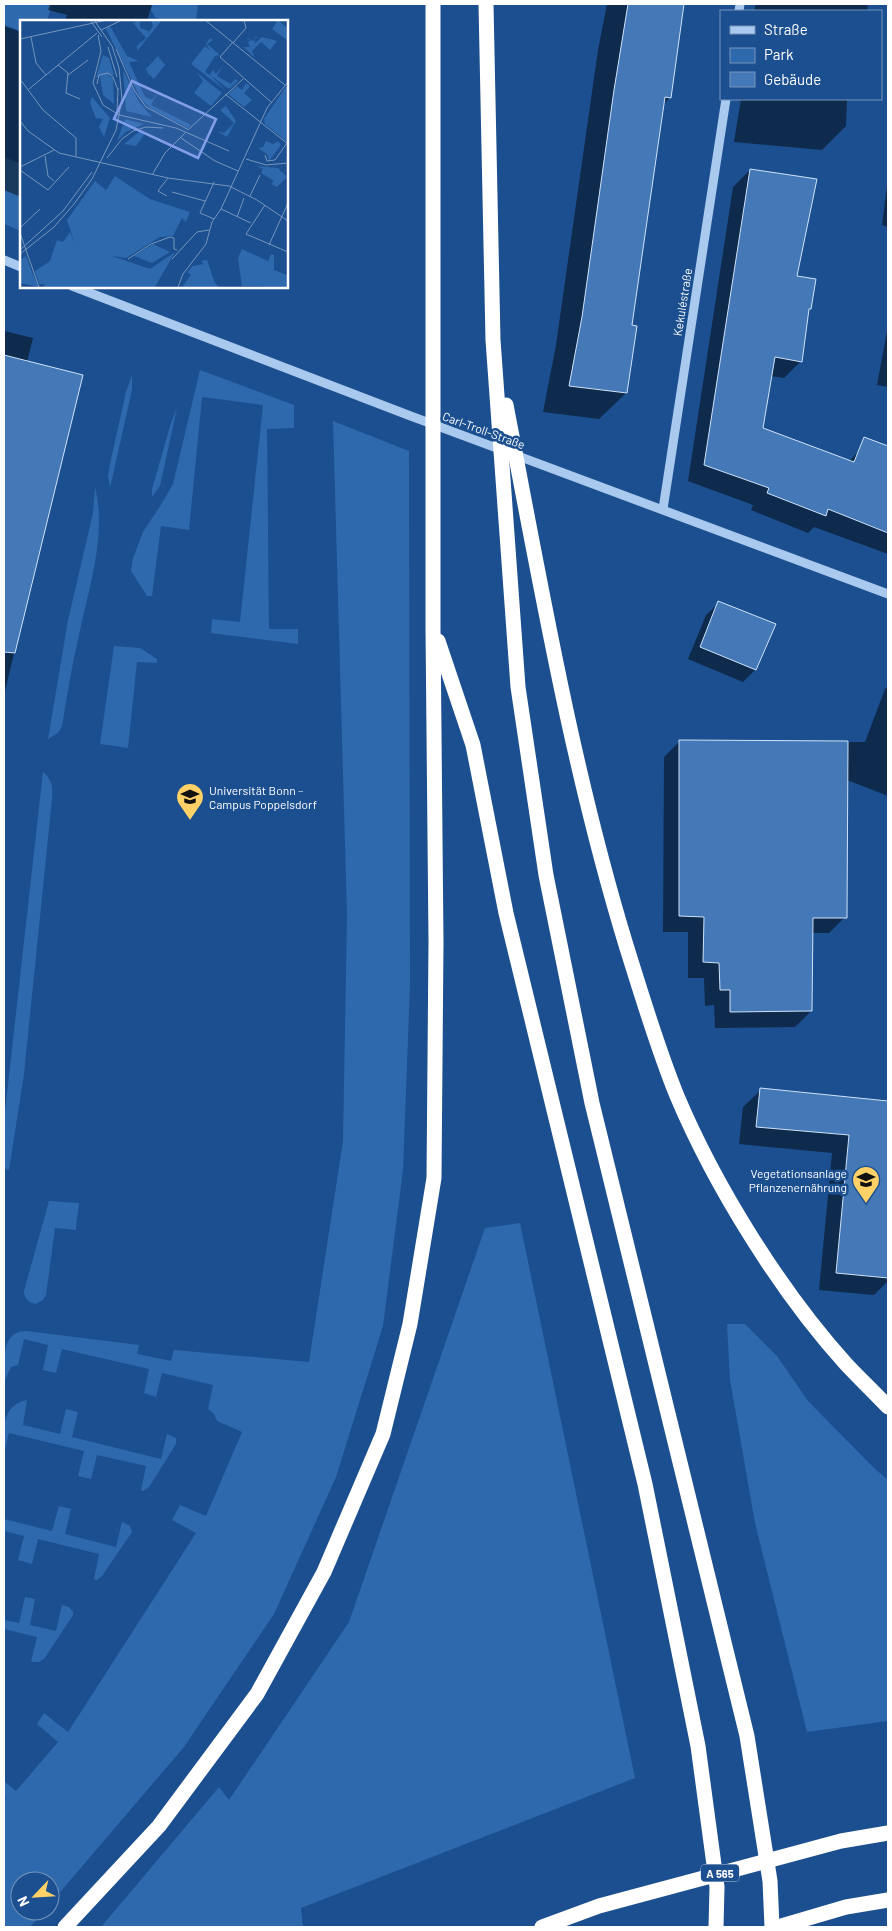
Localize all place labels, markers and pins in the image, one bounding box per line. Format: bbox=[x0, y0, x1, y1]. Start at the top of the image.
school or university icon: Universität Bonn – Campus Poppelsdorf bbox=[175, 782, 205, 821]
place label: Universität Bonn – Campus Poppelsdorf bbox=[209, 783, 317, 811]
school or university icon: Vegetationsanlage Pflanzenernährung bbox=[851, 1165, 881, 1204]
place label: Vegetationsanlage Pflanzenernährung bbox=[749, 1166, 847, 1194]

